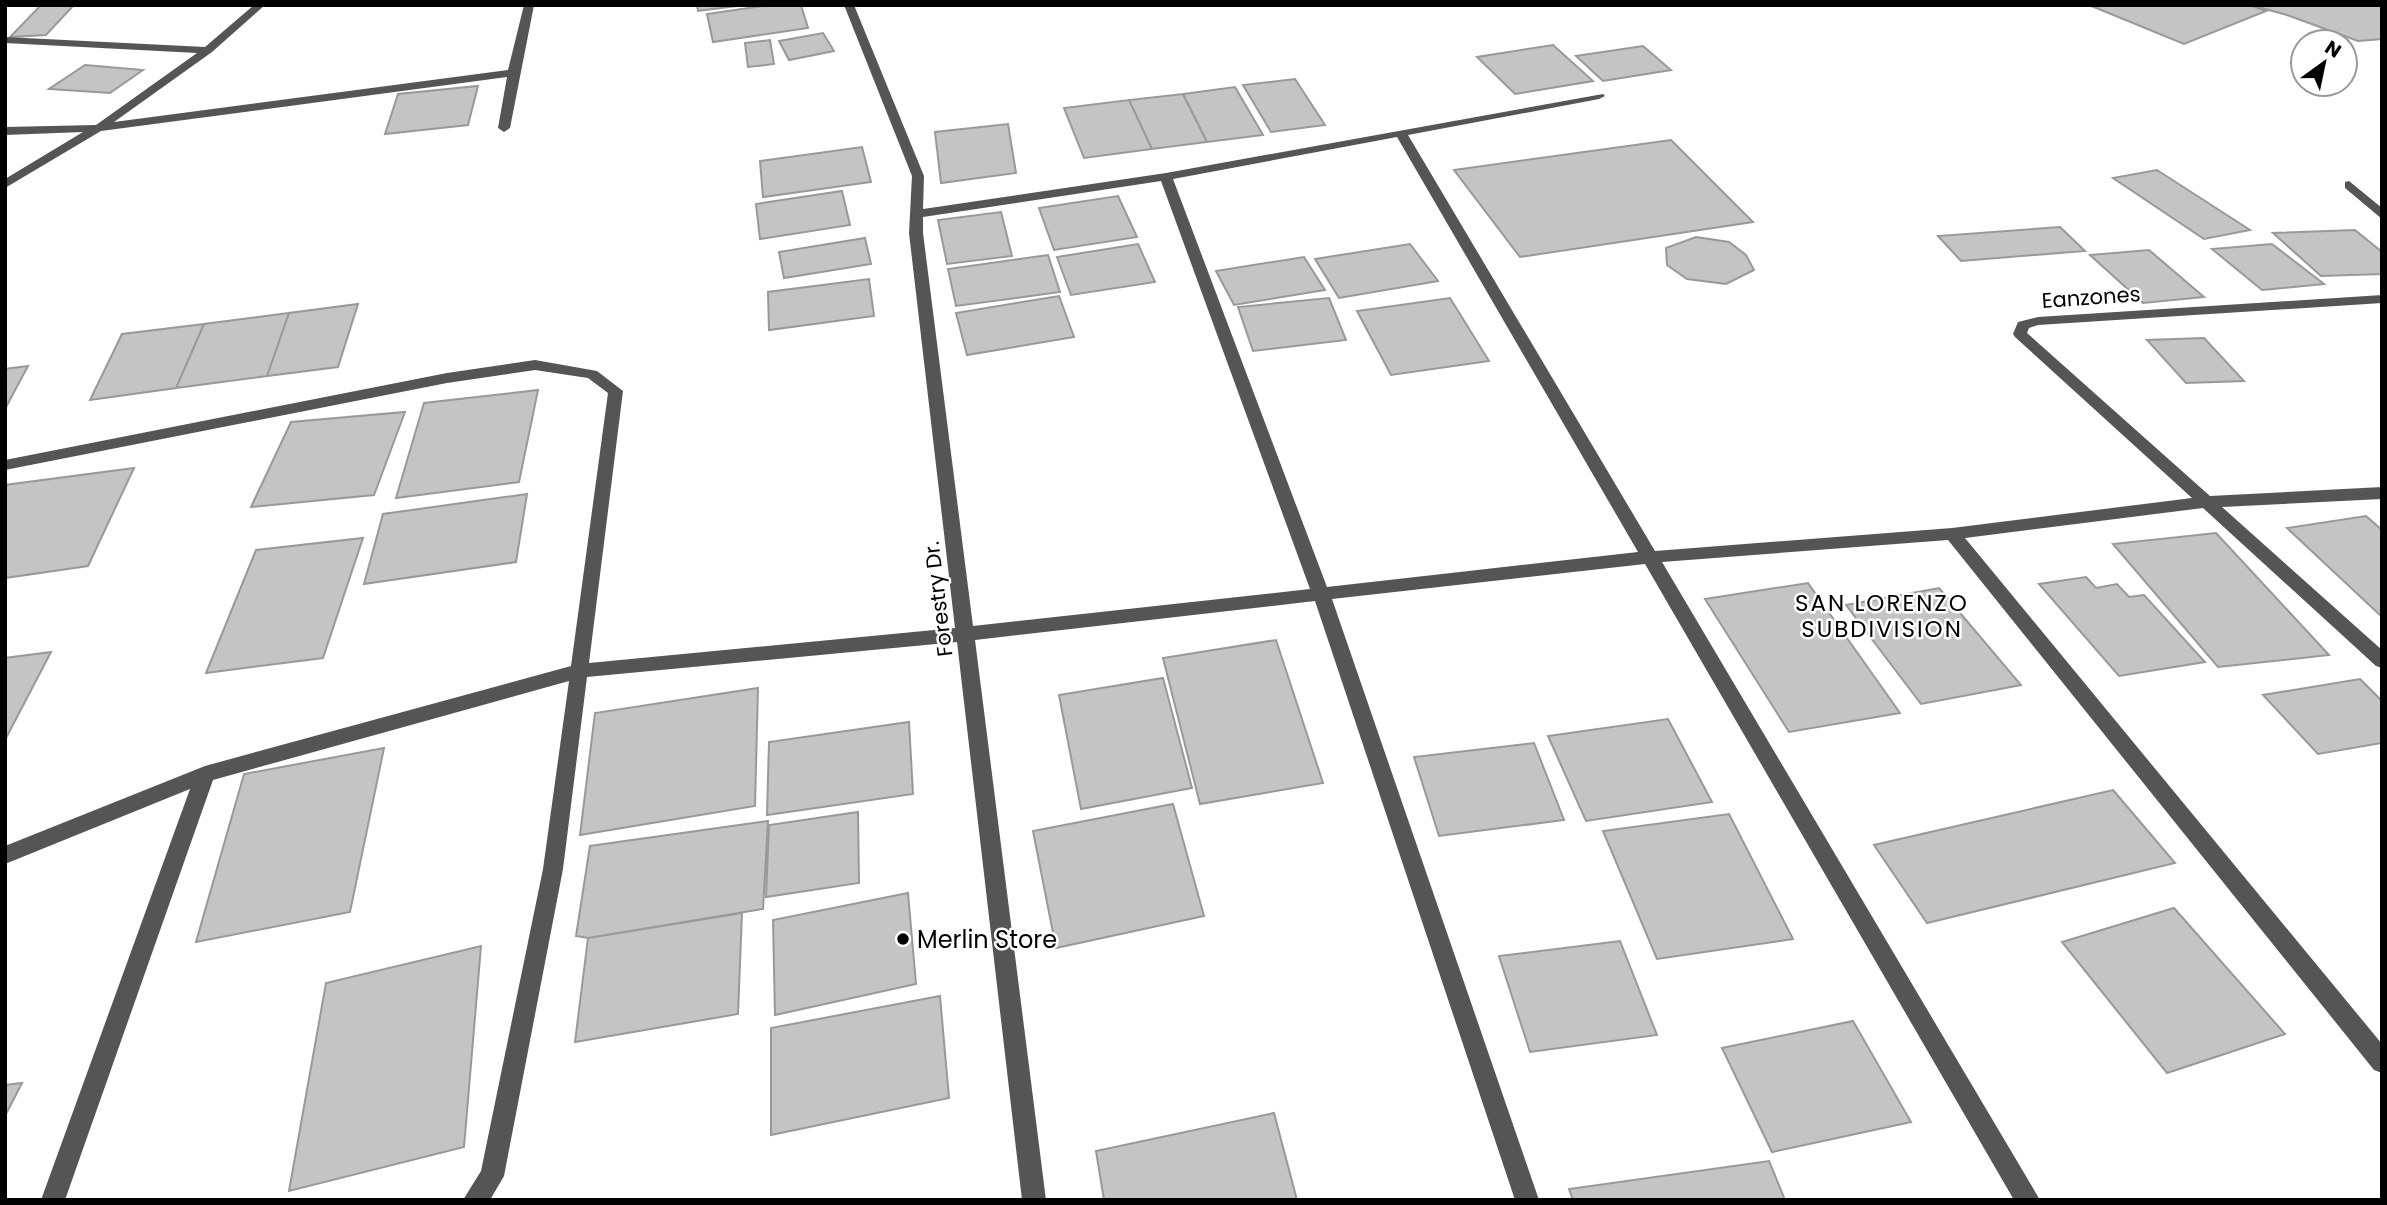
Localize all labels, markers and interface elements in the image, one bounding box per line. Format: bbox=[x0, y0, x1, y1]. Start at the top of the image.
north arrow bbox=[2289, 28, 2359, 98]
text: N bbox=[2320, 34, 2346, 64]
street label: Eanzones bbox=[2041, 279, 2141, 315]
street label: Forestry Dr. bbox=[917, 540, 959, 658]
district label: SAN LORENZO SUBDIVISION bbox=[1795, 587, 1969, 645]
place label: Merlin Store bbox=[917, 923, 1057, 956]
marker: Merlin Store bbox=[895, 931, 911, 947]

